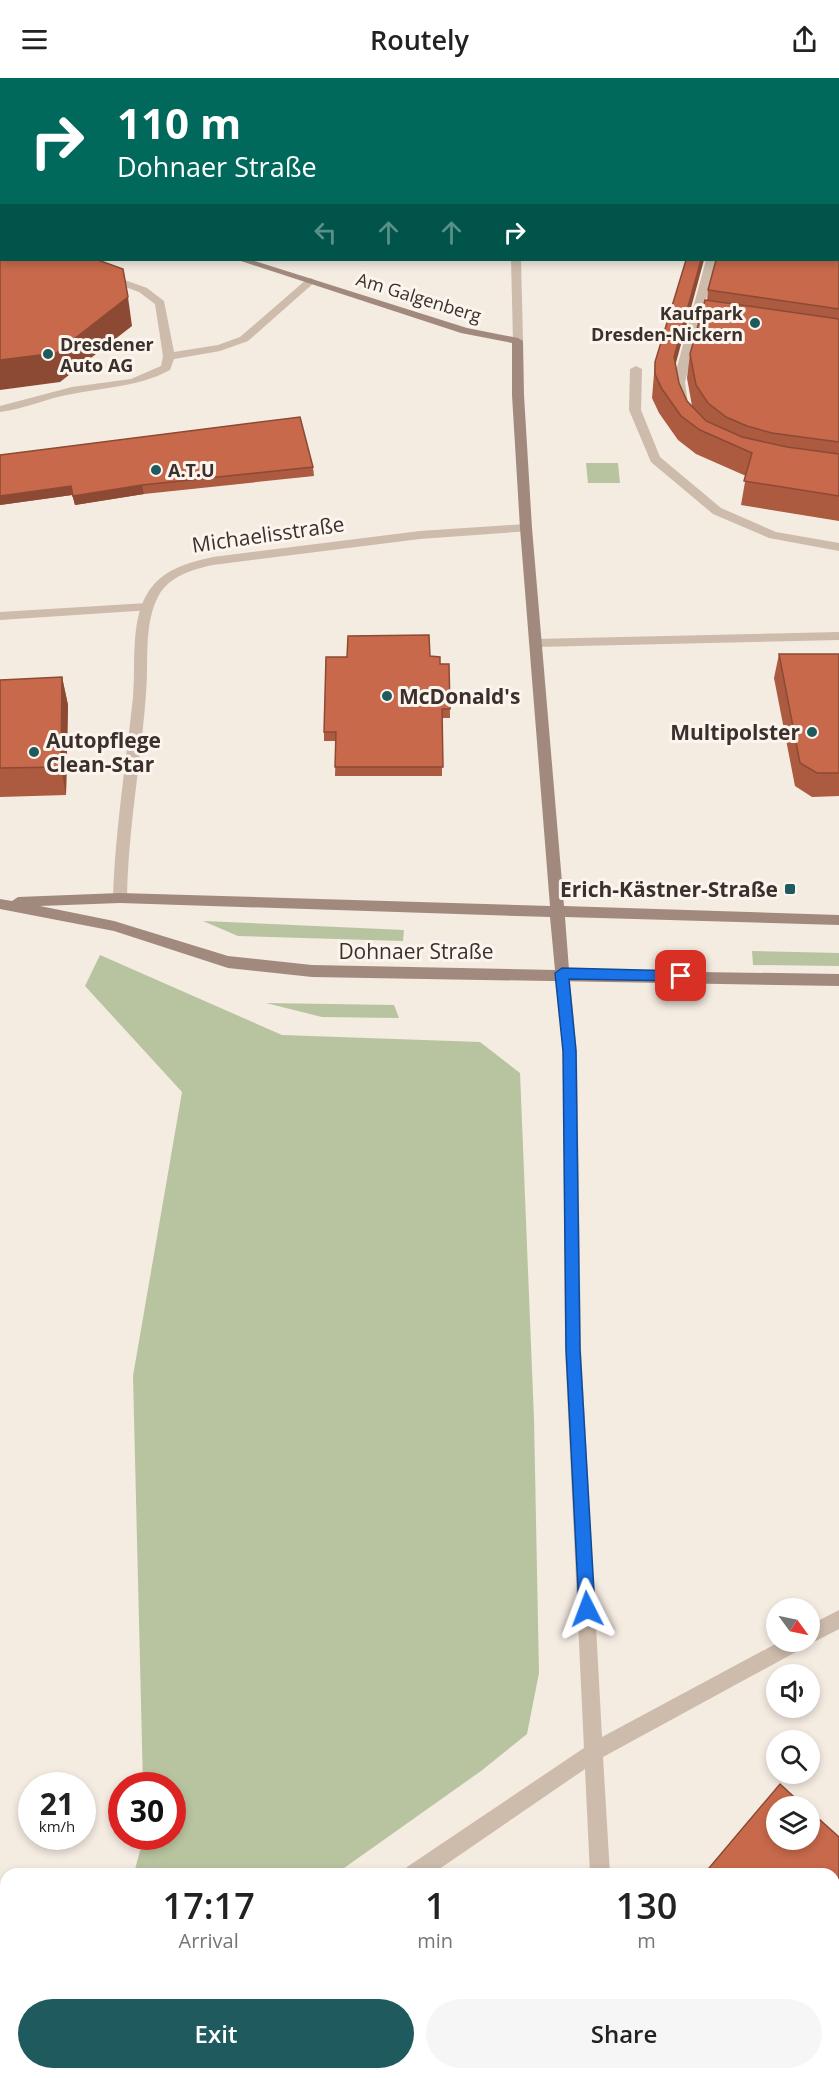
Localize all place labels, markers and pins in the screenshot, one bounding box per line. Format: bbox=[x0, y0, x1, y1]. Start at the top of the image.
place label: Kaufpark Dresden-Nickern bbox=[591, 301, 744, 346]
marker: Kaufpark Dresden-Nickern bbox=[748, 316, 762, 330]
place label: Dresdener Auto AG bbox=[60, 332, 154, 377]
marker: Dresdener Auto AG bbox=[41, 347, 55, 361]
place label: A.T.U bbox=[168, 458, 215, 482]
marker: A.T.U bbox=[149, 463, 163, 477]
place label: McDonald's bbox=[399, 682, 520, 710]
marker: McDonald's bbox=[380, 689, 394, 703]
place label: Multipolster bbox=[670, 718, 800, 746]
marker: Multipolster bbox=[805, 725, 819, 739]
place label: Autopflege Clean-Star bbox=[46, 726, 161, 778]
marker: Autopflege Clean-Star bbox=[27, 745, 41, 759]
place label: Erich-Kästner-Straße bbox=[560, 875, 778, 903]
marker: Erich-Kästner-Straße bbox=[783, 882, 797, 896]
pin bbox=[655, 950, 706, 1001]

